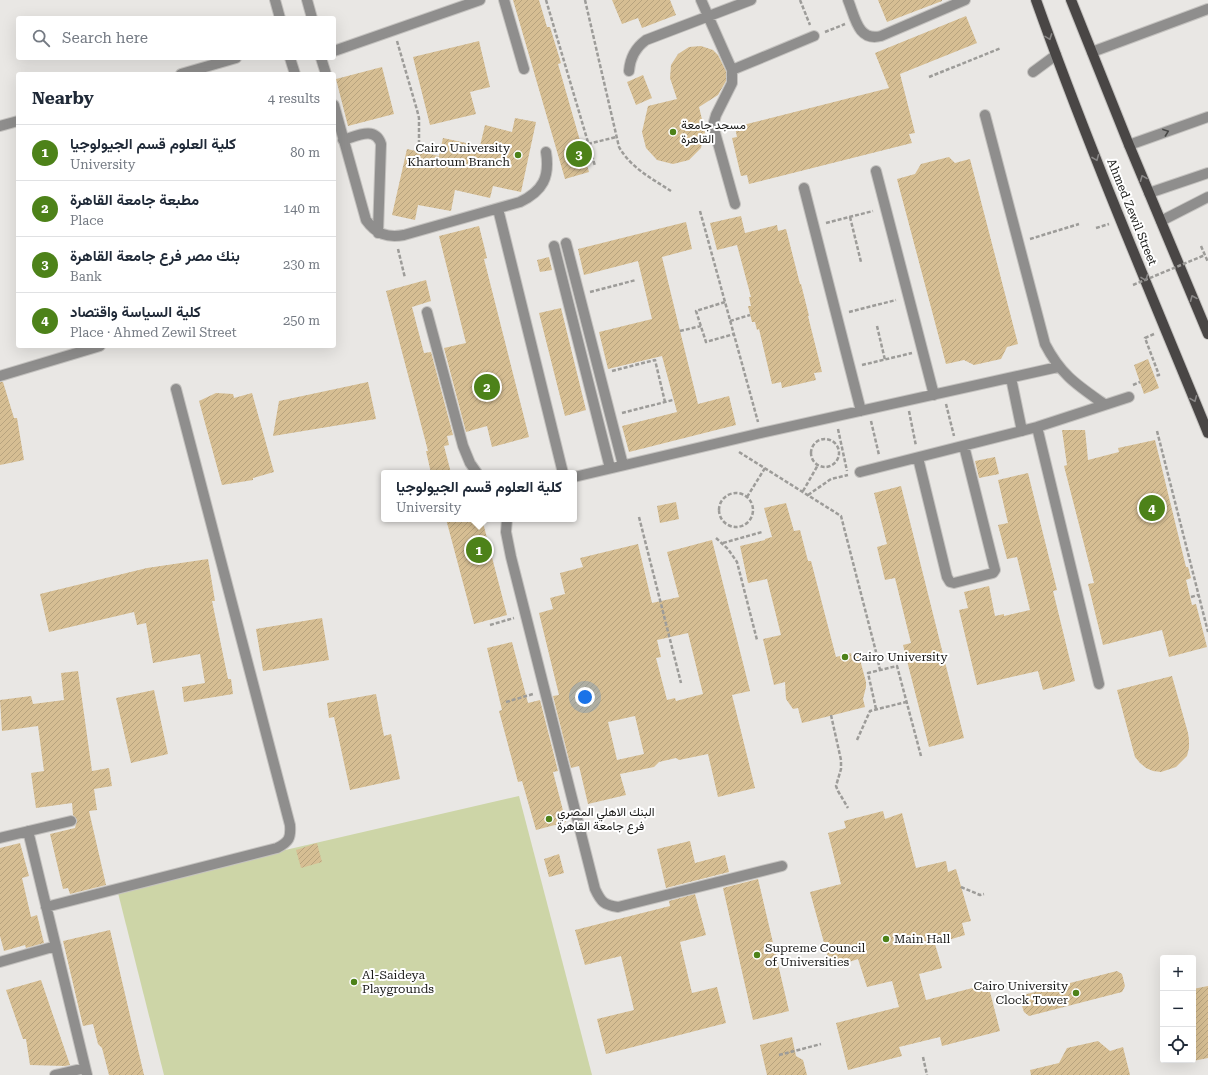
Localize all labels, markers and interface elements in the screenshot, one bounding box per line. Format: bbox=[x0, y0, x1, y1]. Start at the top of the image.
search box bbox=[16, 16, 336, 60]
icon: search bbox=[30, 27, 52, 49]
text: Search here bbox=[62, 29, 148, 47]
one-way arrow bbox=[1044, 33, 1053, 40]
text: Nearby bbox=[32, 88, 94, 108]
text: 4 results bbox=[268, 91, 320, 106]
place label: مسجد جامعة القاهرة bbox=[681, 118, 746, 147]
marker: مسجد جامعة القاهرة bbox=[668, 127, 678, 137]
one-way arrow bbox=[1163, 128, 1170, 136]
text: كلية العلوم قسم الجيولوجيا bbox=[70, 135, 236, 153]
pin: 3 bbox=[566, 139, 592, 169]
place label: Cairo University Khartoum Branch bbox=[407, 141, 511, 169]
text: 1 bbox=[41, 145, 49, 160]
text: 80 m bbox=[290, 145, 320, 160]
marker: Cairo University Khartoum Branch bbox=[513, 150, 523, 160]
one-way arrow bbox=[1091, 153, 1099, 161]
text: University bbox=[70, 157, 135, 172]
street label: Ahmed Zewil Street bbox=[1104, 157, 1160, 268]
one-way arrow bbox=[1140, 175, 1148, 183]
text: مطبعة جامعة القاهرة bbox=[70, 191, 199, 209]
text: 2 bbox=[41, 201, 49, 216]
text: 140 m bbox=[283, 201, 320, 216]
text: Place bbox=[70, 213, 104, 228]
text: بنك مصر فرع جامعة القاهرة bbox=[70, 247, 240, 265]
text: 3 bbox=[41, 257, 49, 272]
text: 230 m bbox=[283, 257, 320, 272]
text: Bank bbox=[70, 269, 102, 284]
one-way arrow bbox=[1140, 275, 1148, 282]
one-way arrow bbox=[1190, 295, 1198, 303]
text: كلية السياسة واقتصاد bbox=[70, 303, 201, 321]
text: 4 bbox=[41, 313, 49, 328]
text: 250 m bbox=[283, 313, 320, 328]
text: Place · Ahmed Zewil Street bbox=[70, 325, 237, 340]
pin: 2 bbox=[474, 372, 500, 402]
one-way arrow bbox=[1189, 394, 1197, 402]
popup bbox=[381, 470, 577, 522]
text: كلية العلوم قسم الجيولوجيا bbox=[396, 478, 562, 496]
pin: 4 bbox=[1139, 493, 1165, 523]
text: University bbox=[396, 500, 461, 515]
pin: 1 bbox=[466, 535, 492, 565]
place label: Cairo University bbox=[853, 650, 948, 664]
marker: Cairo University bbox=[840, 652, 850, 662]
your location bbox=[575, 687, 595, 707]
place label: البنك الاهلي المصري فرع جامعة القاهرة bbox=[557, 805, 655, 835]
marker: البنك الاهلي المصري فرع جامعة القاهرة bbox=[544, 814, 554, 824]
place label: Main Hall bbox=[894, 932, 951, 946]
marker: Main Hall bbox=[881, 934, 891, 944]
place label: Supreme Council of Universities bbox=[765, 941, 866, 969]
marker: Supreme Council of Universities bbox=[752, 950, 762, 960]
map controls bbox=[1160, 955, 1196, 1063]
button: + bbox=[1160, 955, 1196, 991]
place label: Al-Saideya Playgrounds bbox=[362, 968, 434, 996]
marker: Al-Saideya Playgrounds bbox=[349, 977, 359, 987]
place label: Cairo University Clock Tower bbox=[973, 979, 1069, 1007]
marker: Cairo University Clock Tower bbox=[1071, 988, 1081, 998]
button: − bbox=[1160, 991, 1196, 1027]
button: locate bbox=[1160, 1027, 1196, 1063]

